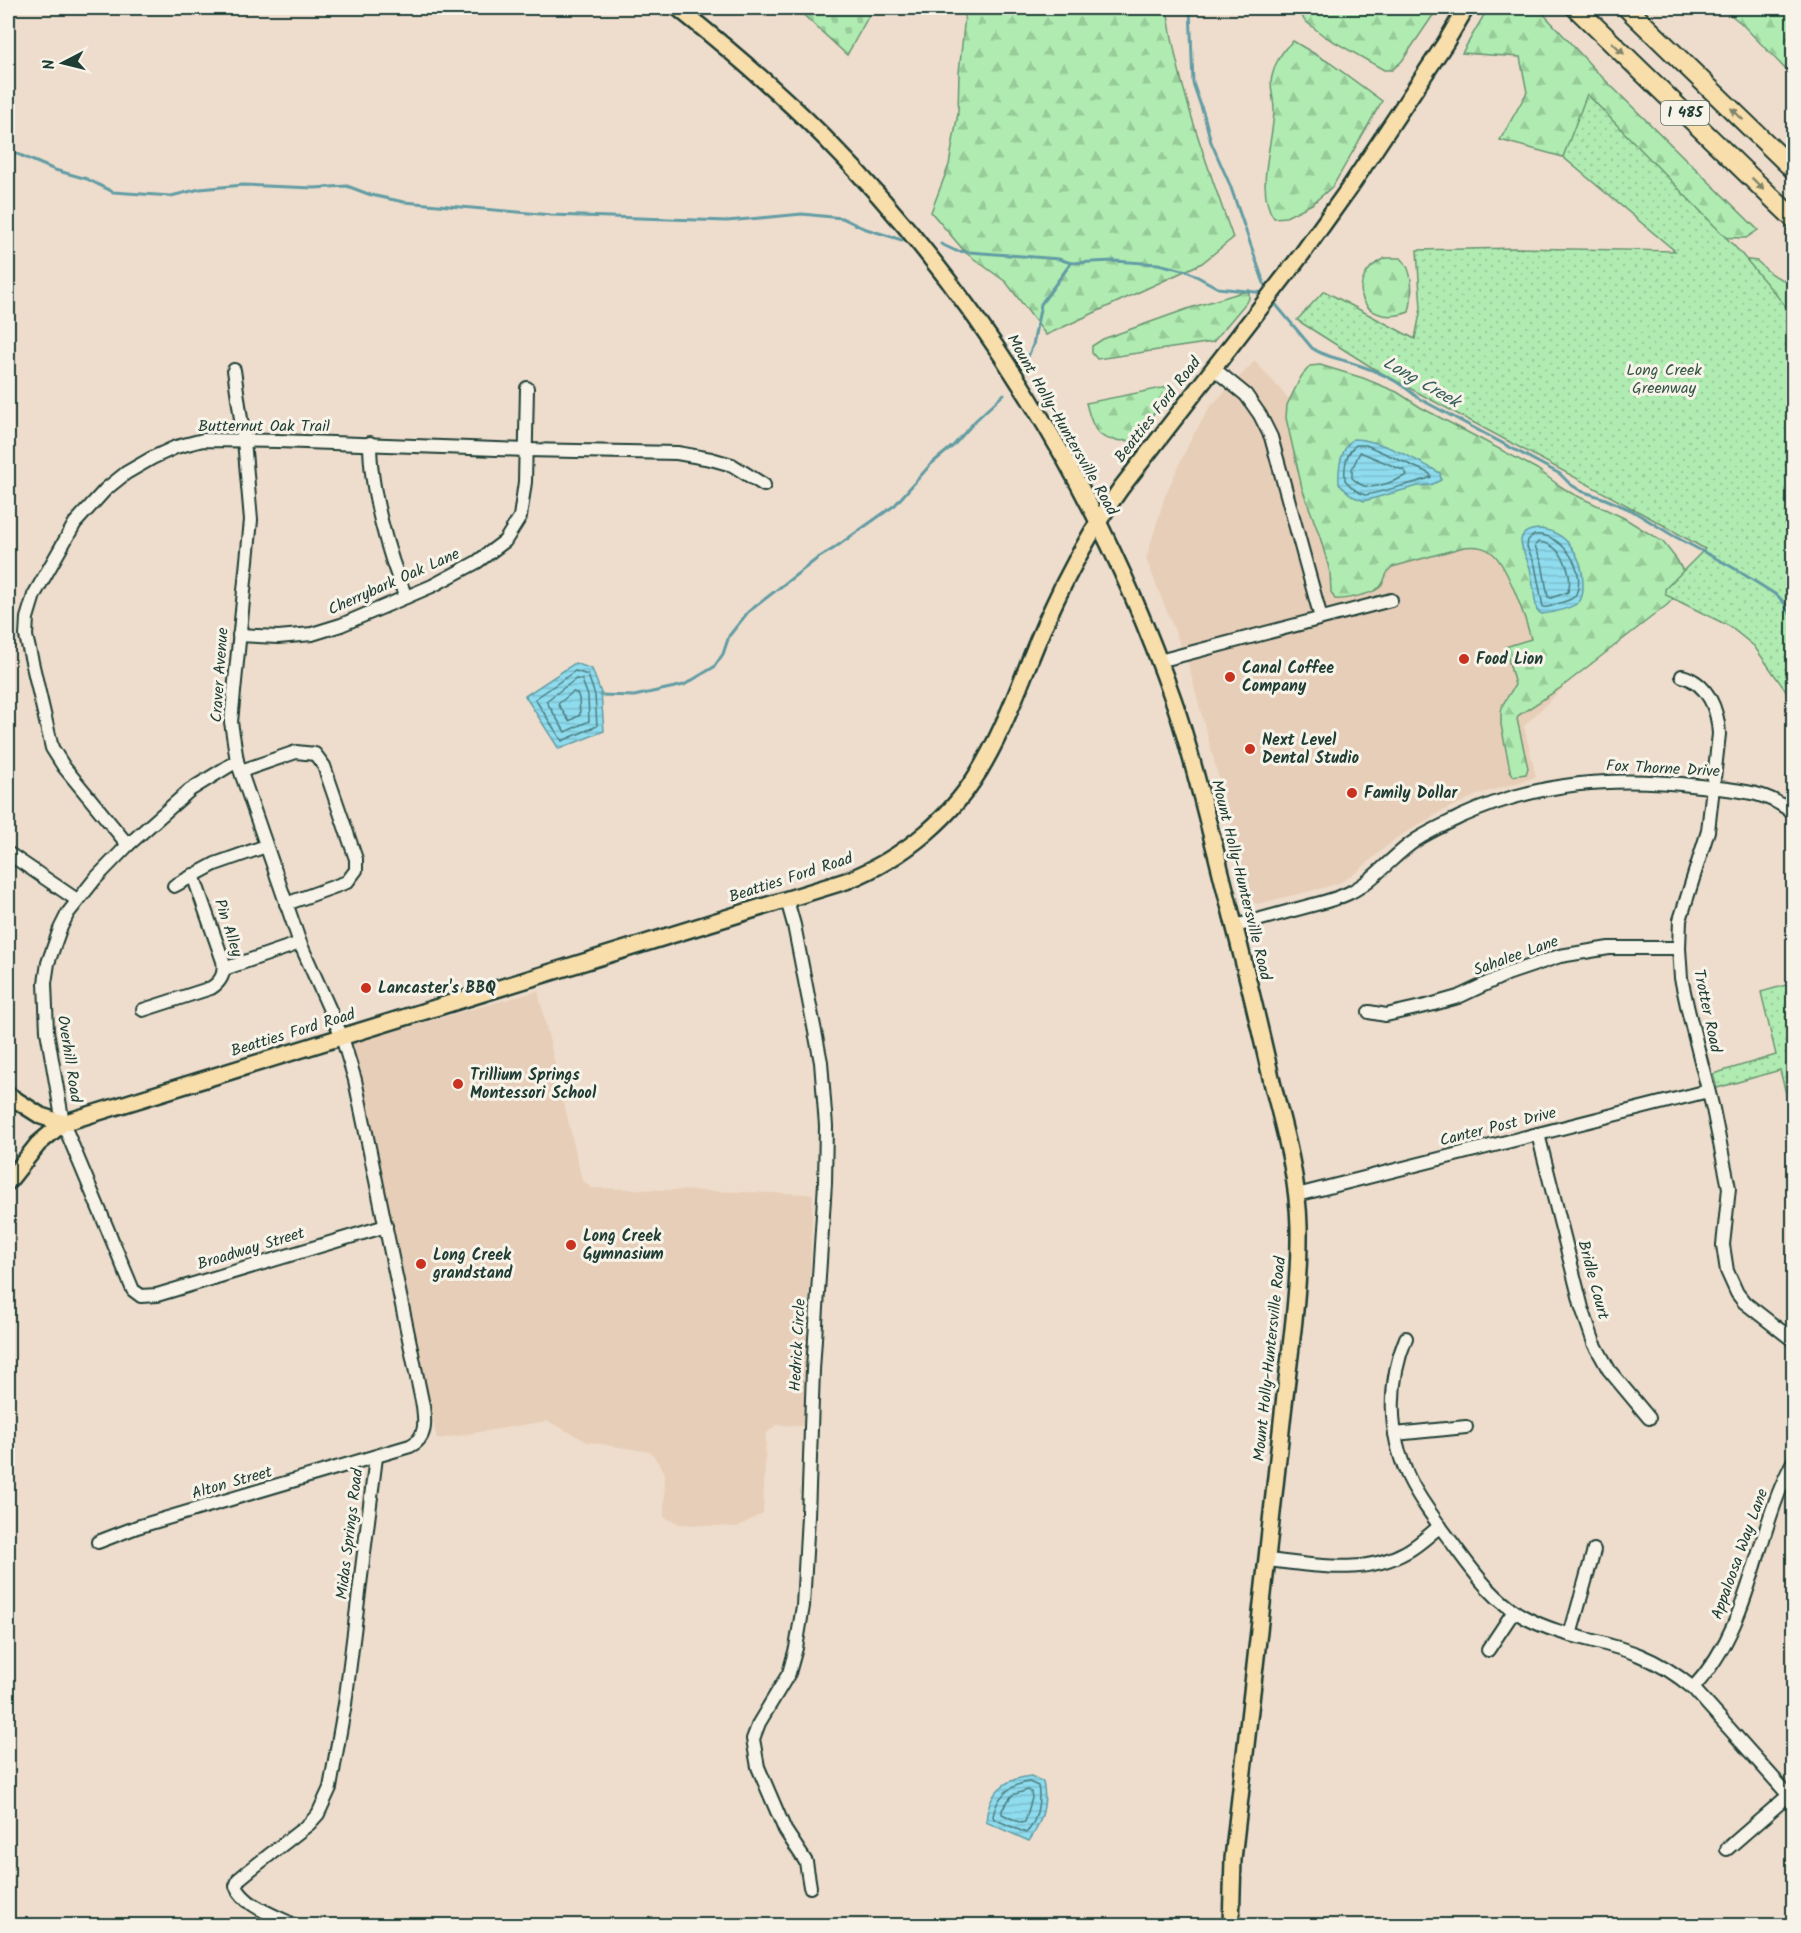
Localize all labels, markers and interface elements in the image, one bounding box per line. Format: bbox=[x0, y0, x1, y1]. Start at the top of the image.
north arrow bbox=[33, 33, 93, 93]
one-way arrow bbox=[1611, 41, 1625, 55]
text: N bbox=[37, 58, 63, 71]
road number: I 485 bbox=[1661, 101, 1709, 125]
one-way arrow bbox=[1729, 107, 1744, 121]
one-way arrow bbox=[1751, 177, 1766, 191]
street label: Mount Holly-Huntersville Road bbox=[1000, 330, 1125, 521]
water label: Long Creek bbox=[1377, 349, 1467, 418]
street label: Beatties Ford Road bbox=[1108, 351, 1208, 468]
park label: Long Creek Greenway bbox=[1626, 358, 1702, 401]
street label: Butternut Oak Trail bbox=[198, 414, 330, 439]
street label: Cherrybark Oak Lane bbox=[324, 542, 464, 622]
street label: Craver Avenue bbox=[204, 627, 236, 723]
place label: Food Lion bbox=[1476, 647, 1543, 672]
marker: Food Lion bbox=[1457, 652, 1471, 666]
place label: Canal Coffee Company bbox=[1242, 656, 1334, 699]
marker: Canal Coffee Company bbox=[1223, 670, 1237, 684]
place label: Next Level Dental Studio bbox=[1262, 728, 1359, 771]
marker: Next Level Dental Studio bbox=[1243, 742, 1257, 756]
street label: Fox Thorne Drive bbox=[1605, 754, 1721, 784]
street label: Mount Holly-Huntersville Road bbox=[1204, 777, 1278, 984]
place label: Family Dollar bbox=[1364, 781, 1458, 806]
marker: Family Dollar bbox=[1345, 786, 1359, 800]
street label: Beatties Ford Road bbox=[726, 846, 857, 910]
street label: Pin Alley bbox=[207, 896, 249, 961]
street label: Sahalee Lane bbox=[1470, 929, 1562, 983]
street label: Trotter Road bbox=[1686, 967, 1728, 1056]
place label: Lancaster's BBQ bbox=[378, 976, 496, 1001]
marker: Lancaster's BBQ bbox=[359, 981, 373, 995]
street label: Beatties Ford Road bbox=[228, 1002, 359, 1064]
street label: Overhill Road bbox=[50, 1014, 88, 1105]
place label: Trillium Springs Montessori School bbox=[470, 1063, 597, 1106]
marker: Trillium Springs Montessori School bbox=[451, 1077, 465, 1091]
street label: Canter Post Drive bbox=[1437, 1100, 1559, 1154]
street label: Broadway Street bbox=[194, 1221, 308, 1277]
place label: Long Creek Gymnasium bbox=[583, 1224, 664, 1267]
marker: Long Creek Gymnasium bbox=[564, 1238, 578, 1252]
street label: Bridle Court bbox=[1570, 1238, 1616, 1323]
place label: Long Creek grandstand bbox=[432, 1243, 513, 1286]
street label: Mount Holly-Huntersville Road bbox=[1247, 1254, 1293, 1463]
marker: Long Creek grandstand bbox=[414, 1257, 428, 1271]
street label: Hedrick Circle bbox=[783, 1298, 813, 1392]
street label: Alton Street bbox=[189, 1459, 276, 1506]
street label: Midas Springs Road bbox=[330, 1466, 371, 1601]
street label: Appaloosa Way Lane bbox=[1705, 1485, 1775, 1623]

